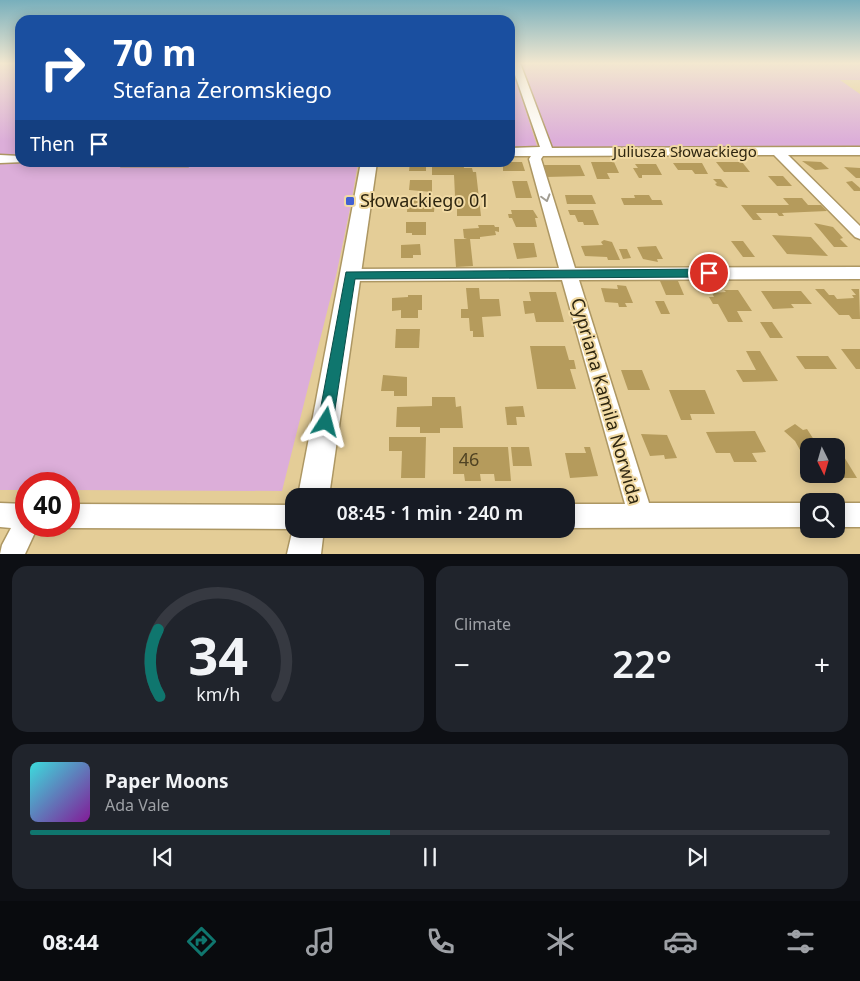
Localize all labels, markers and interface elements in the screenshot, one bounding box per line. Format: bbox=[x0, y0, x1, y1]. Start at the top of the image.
text: 70 m bbox=[113, 29, 196, 76]
icon: right bbox=[30, 35, 95, 100]
text: Stefana Żeromskiego bbox=[113, 74, 332, 104]
icon: arrive bbox=[85, 130, 113, 158]
text: Then bbox=[30, 131, 75, 157]
street label: Juliusza Słowackiego bbox=[611, 141, 757, 161]
place label: Słowackiego 01 bbox=[360, 188, 490, 212]
one-way arrow bbox=[541, 194, 551, 202]
marker: Słowackiego 01 bbox=[344, 195, 356, 207]
pin bbox=[688, 252, 730, 294]
icon: arrive bbox=[695, 259, 723, 287]
street label: Cypriana Kamila Norwida bbox=[566, 295, 648, 507]
position arrow bbox=[299, 395, 351, 447]
north arrow bbox=[800, 438, 845, 482]
map controls bbox=[800, 438, 845, 538]
house number: 46 bbox=[459, 447, 479, 471]
speed limit sign: 40 bbox=[15, 472, 80, 537]
button: search bbox=[800, 493, 845, 538]
text: 08:45 · 1 min · 240 m bbox=[337, 500, 523, 526]
text: Climate bbox=[454, 613, 511, 635]
text: 34 bbox=[188, 619, 248, 690]
text: 22° bbox=[612, 637, 672, 689]
text: − bbox=[454, 645, 470, 683]
text: + bbox=[814, 645, 830, 683]
text: km/h bbox=[196, 682, 240, 706]
text: Paper Moons bbox=[105, 768, 229, 794]
text: Ada Vale bbox=[105, 794, 170, 816]
icon: previous bbox=[149, 843, 177, 871]
icon: pause bbox=[416, 843, 444, 871]
icon: next bbox=[683, 843, 711, 871]
icon: directions bbox=[184, 924, 219, 959]
icon: music bbox=[303, 924, 338, 959]
icon: phone bbox=[423, 924, 458, 959]
icon: climate bbox=[543, 924, 578, 959]
icon: car bbox=[663, 924, 698, 959]
icon: filters bbox=[783, 924, 818, 959]
text: 08:44 bbox=[42, 926, 99, 956]

